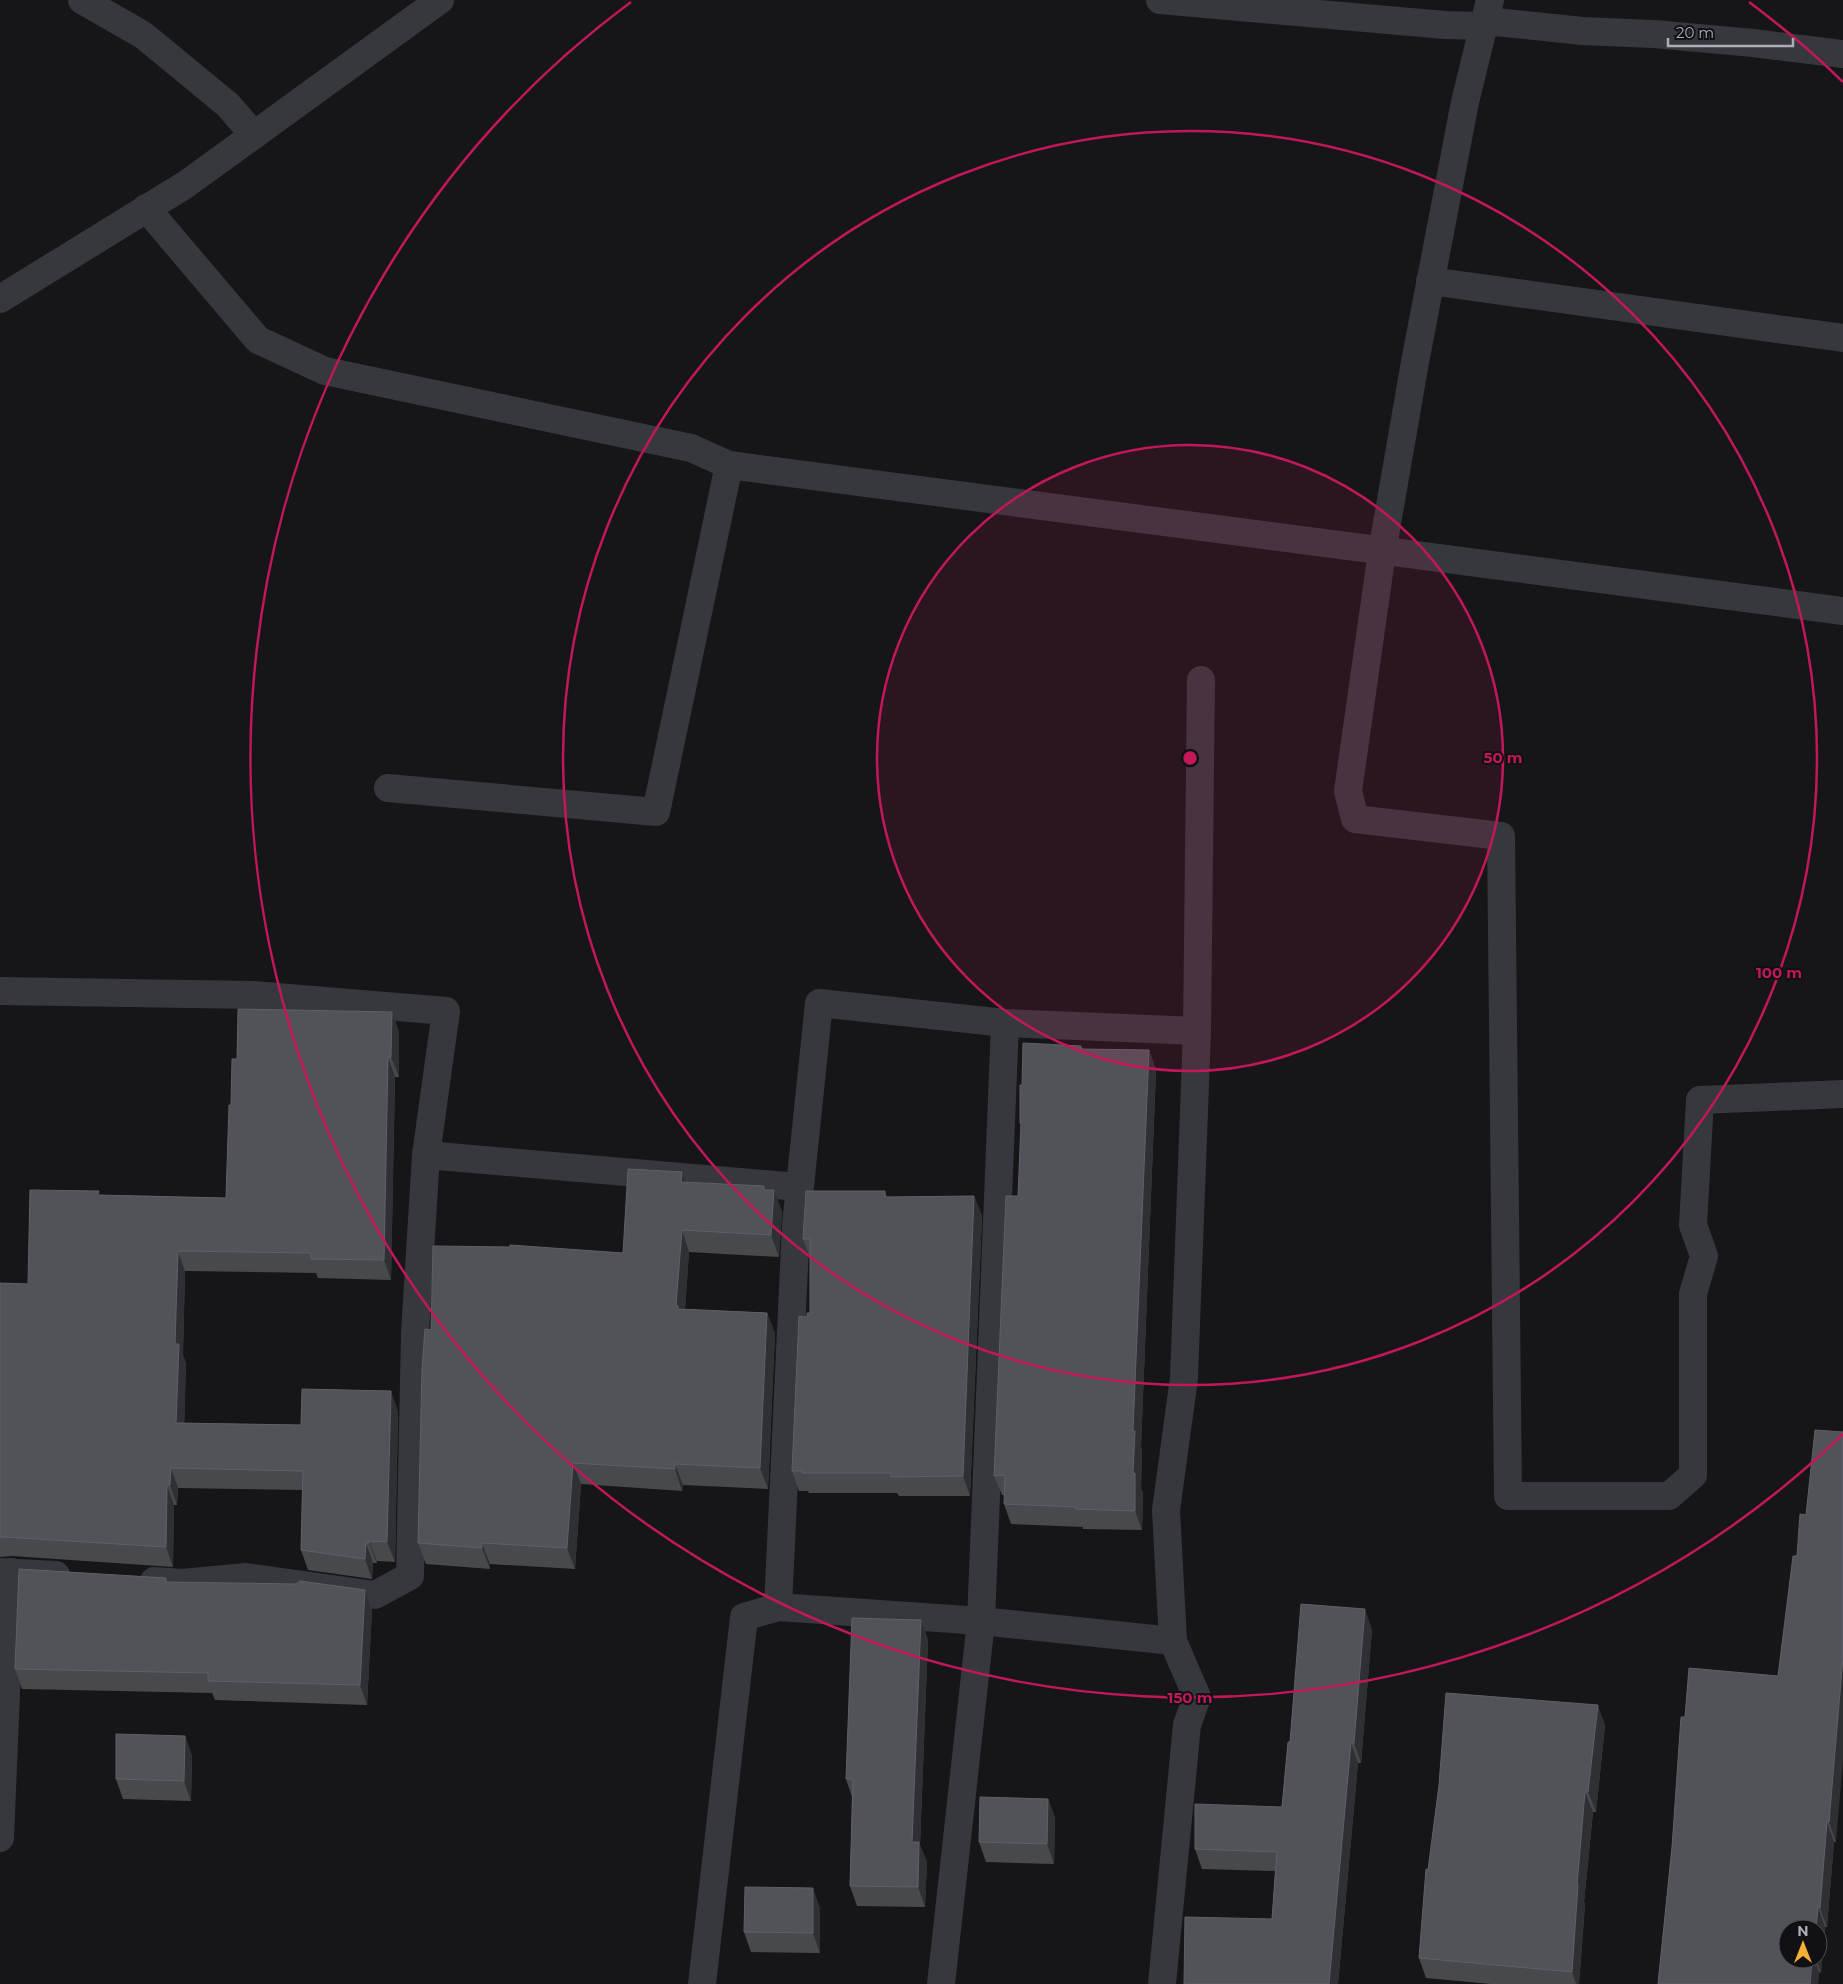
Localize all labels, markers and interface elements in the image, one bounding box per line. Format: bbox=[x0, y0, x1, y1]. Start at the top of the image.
scale bar bbox=[1668, 15, 1793, 47]
text: 20 m bbox=[1676, 23, 1714, 42]
text: 50 m bbox=[1483, 748, 1523, 767]
centre of rings bbox=[1181, 749, 1199, 767]
text: 100 m bbox=[1756, 963, 1802, 982]
text: 150 m bbox=[1168, 1688, 1212, 1707]
north arrow bbox=[1778, 1919, 1828, 1969]
text: N bbox=[1797, 1922, 1809, 1940]

